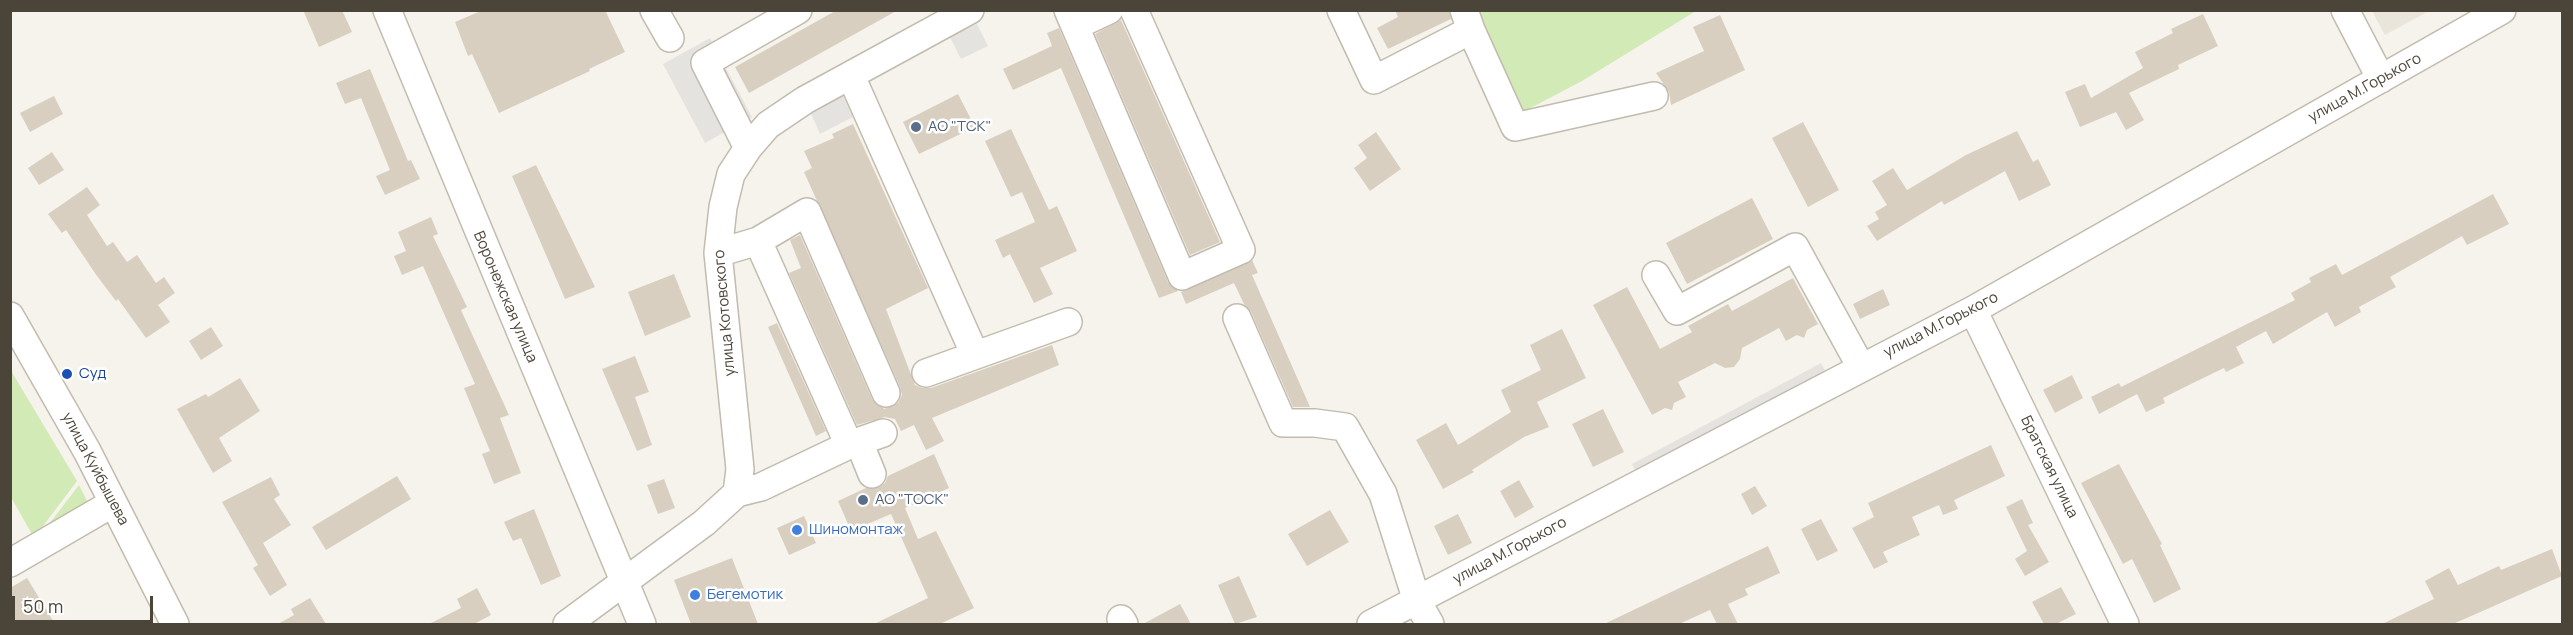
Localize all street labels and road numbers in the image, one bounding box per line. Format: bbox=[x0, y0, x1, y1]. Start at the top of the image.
street label: улица М.Горького bbox=[2305, 50, 2425, 126]
street label: Воронежская улица bbox=[469, 229, 541, 365]
street label: улица Котовского bbox=[711, 249, 739, 377]
street label: улица М.Горького bbox=[1881, 288, 2001, 362]
street label: улица Куйбышева bbox=[58, 409, 132, 529]
street label: Братская улица bbox=[2016, 413, 2082, 521]
street label: улица М.Горького bbox=[1450, 513, 1570, 589]

